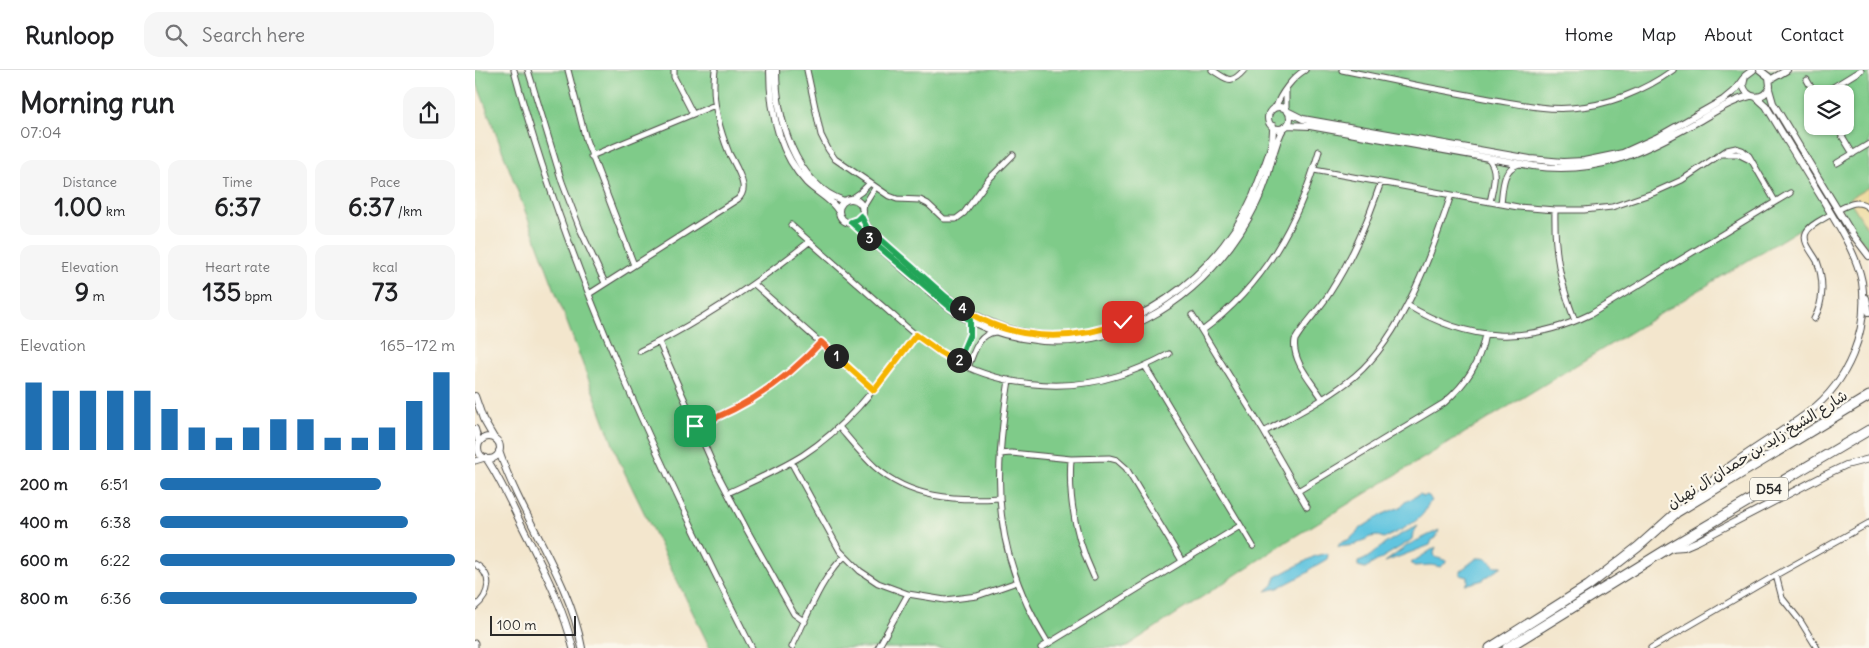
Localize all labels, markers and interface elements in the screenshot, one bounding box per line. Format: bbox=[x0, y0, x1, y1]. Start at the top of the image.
search box bbox=[144, 12, 494, 57]
text: Runloop bbox=[25, 20, 114, 50]
icon: search bbox=[162, 21, 190, 49]
text: Search here bbox=[202, 23, 305, 47]
text: Home bbox=[1565, 23, 1613, 46]
text: Map bbox=[1641, 23, 1676, 46]
text: About bbox=[1704, 23, 1752, 46]
text: Contact bbox=[1780, 23, 1844, 46]
text: Morning run bbox=[20, 85, 175, 121]
map controls bbox=[1804, 85, 1854, 135]
button: layers bbox=[1804, 85, 1854, 135]
button: share bbox=[403, 87, 455, 139]
text: 07:04 bbox=[20, 122, 62, 142]
text: Distance bbox=[62, 173, 117, 191]
text: Time bbox=[222, 173, 253, 191]
text: Pace bbox=[370, 173, 400, 191]
text: 1.00 bbox=[54, 191, 102, 223]
text: 6:37 bbox=[214, 191, 261, 223]
text: 6:37 bbox=[348, 191, 395, 223]
text: km bbox=[102, 202, 125, 220]
text: /km bbox=[395, 202, 422, 220]
pin: 3 bbox=[857, 226, 881, 250]
text: 3 bbox=[866, 229, 873, 247]
text: Elevation bbox=[61, 258, 119, 276]
text: Heart rate bbox=[205, 258, 270, 276]
text: kcal bbox=[373, 258, 398, 276]
text: 9 bbox=[75, 276, 89, 308]
text: 135 bbox=[203, 276, 241, 308]
text: 73 bbox=[372, 276, 398, 308]
text: m bbox=[89, 287, 105, 305]
text: bpm bbox=[241, 287, 272, 305]
pin: 4 bbox=[949, 296, 975, 320]
text: 4 bbox=[958, 299, 967, 317]
pin bbox=[1102, 301, 1144, 343]
icon: check bbox=[1109, 308, 1137, 336]
text: Elevation bbox=[20, 335, 86, 355]
text: 165–172 m bbox=[380, 335, 455, 355]
pin: 1 bbox=[823, 344, 849, 368]
text: 1 bbox=[834, 347, 839, 365]
pin: 2 bbox=[947, 348, 971, 372]
text: 2 bbox=[956, 351, 963, 369]
street label: شارع الشيخ زايد بن حمدان آل نهيان bbox=[1663, 385, 1851, 513]
pin bbox=[674, 405, 716, 447]
icon: arrive bbox=[681, 412, 709, 440]
text: 200 m bbox=[20, 474, 68, 494]
text: 6:51 bbox=[100, 474, 128, 494]
road number: D54 bbox=[1750, 478, 1788, 500]
text: 400 m bbox=[20, 512, 68, 532]
text: 6:38 bbox=[100, 512, 131, 532]
text: 600 m bbox=[20, 550, 68, 570]
text: 6:22 bbox=[100, 550, 130, 570]
text: 800 m bbox=[20, 588, 68, 608]
text: 6:36 bbox=[100, 588, 131, 608]
scale bar bbox=[490, 613, 576, 636]
text: 100 m bbox=[497, 616, 537, 634]

